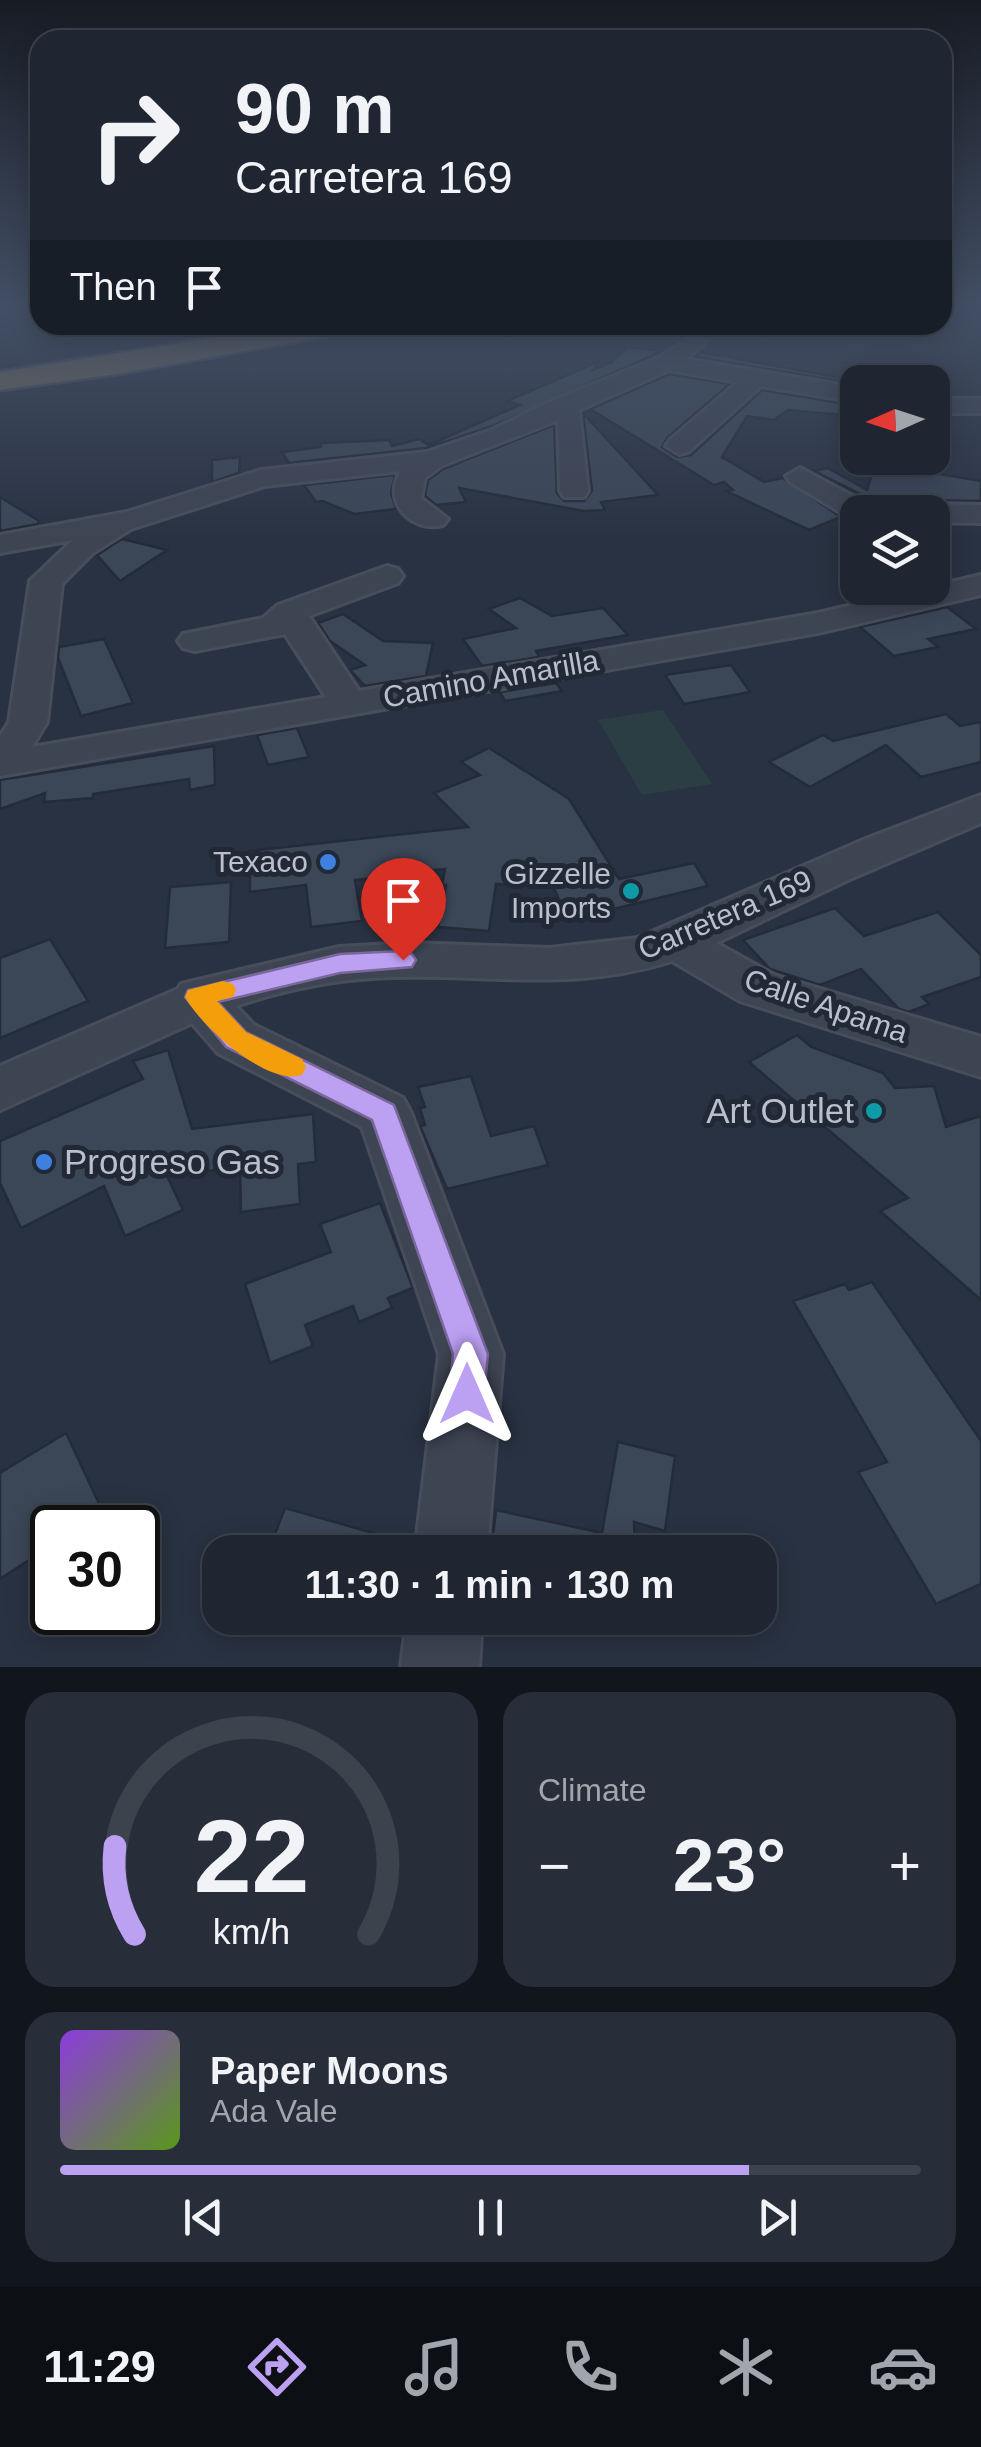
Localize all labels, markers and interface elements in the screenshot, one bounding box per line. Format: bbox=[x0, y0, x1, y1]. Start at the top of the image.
icon: right bbox=[70, 70, 200, 200]
text: 90 m bbox=[235, 70, 395, 148]
text: Carretera 169 bbox=[235, 152, 513, 203]
icon: arrive bbox=[177, 260, 232, 315]
text: Then bbox=[70, 266, 157, 308]
north arrow bbox=[840, 365, 950, 475]
map controls bbox=[840, 365, 950, 605]
button: layers bbox=[840, 495, 950, 605]
street label: Camino Amarilla bbox=[380, 643, 602, 714]
place label: Texaco bbox=[213, 845, 308, 878]
marker: Texaco bbox=[317, 851, 339, 873]
place label: Gizzelle Imports bbox=[504, 857, 611, 924]
pin bbox=[361, 858, 446, 961]
street label: Carretera 169 bbox=[633, 863, 816, 966]
icon: arrive bbox=[376, 873, 431, 928]
marker: Gizzelle Imports bbox=[620, 880, 642, 902]
street label: Calle Apama bbox=[740, 962, 912, 1049]
place label: Art Outlet bbox=[706, 1091, 854, 1130]
marker: Art Outlet bbox=[863, 1100, 885, 1122]
place label: Progreso Gas bbox=[64, 1142, 280, 1181]
marker: Progreso Gas bbox=[33, 1151, 55, 1173]
position arrow bbox=[415, 1342, 519, 1446]
speed limit sign: 30 bbox=[30, 1505, 160, 1635]
text: 11:30 · 1 min · 130 m bbox=[305, 1564, 674, 1606]
text: Climate bbox=[538, 1772, 646, 1808]
text: 22 bbox=[194, 1798, 309, 1914]
text: 23° bbox=[673, 1823, 786, 1907]
text: − bbox=[538, 1835, 570, 1897]
text: + bbox=[889, 1835, 921, 1897]
text: km/h bbox=[213, 1912, 290, 1952]
text: Paper Moons bbox=[210, 2050, 449, 2092]
text: Ada Vale bbox=[210, 2093, 338, 2129]
icon: previous bbox=[176, 2190, 231, 2245]
icon: pause bbox=[463, 2190, 518, 2245]
icon: next bbox=[750, 2190, 805, 2245]
icon: directions bbox=[242, 2332, 312, 2402]
icon: music bbox=[399, 2332, 469, 2402]
icon: phone bbox=[555, 2332, 625, 2402]
icon: climate bbox=[711, 2332, 781, 2402]
icon: car bbox=[868, 2332, 938, 2402]
text: 11:29 bbox=[43, 2341, 156, 2392]

